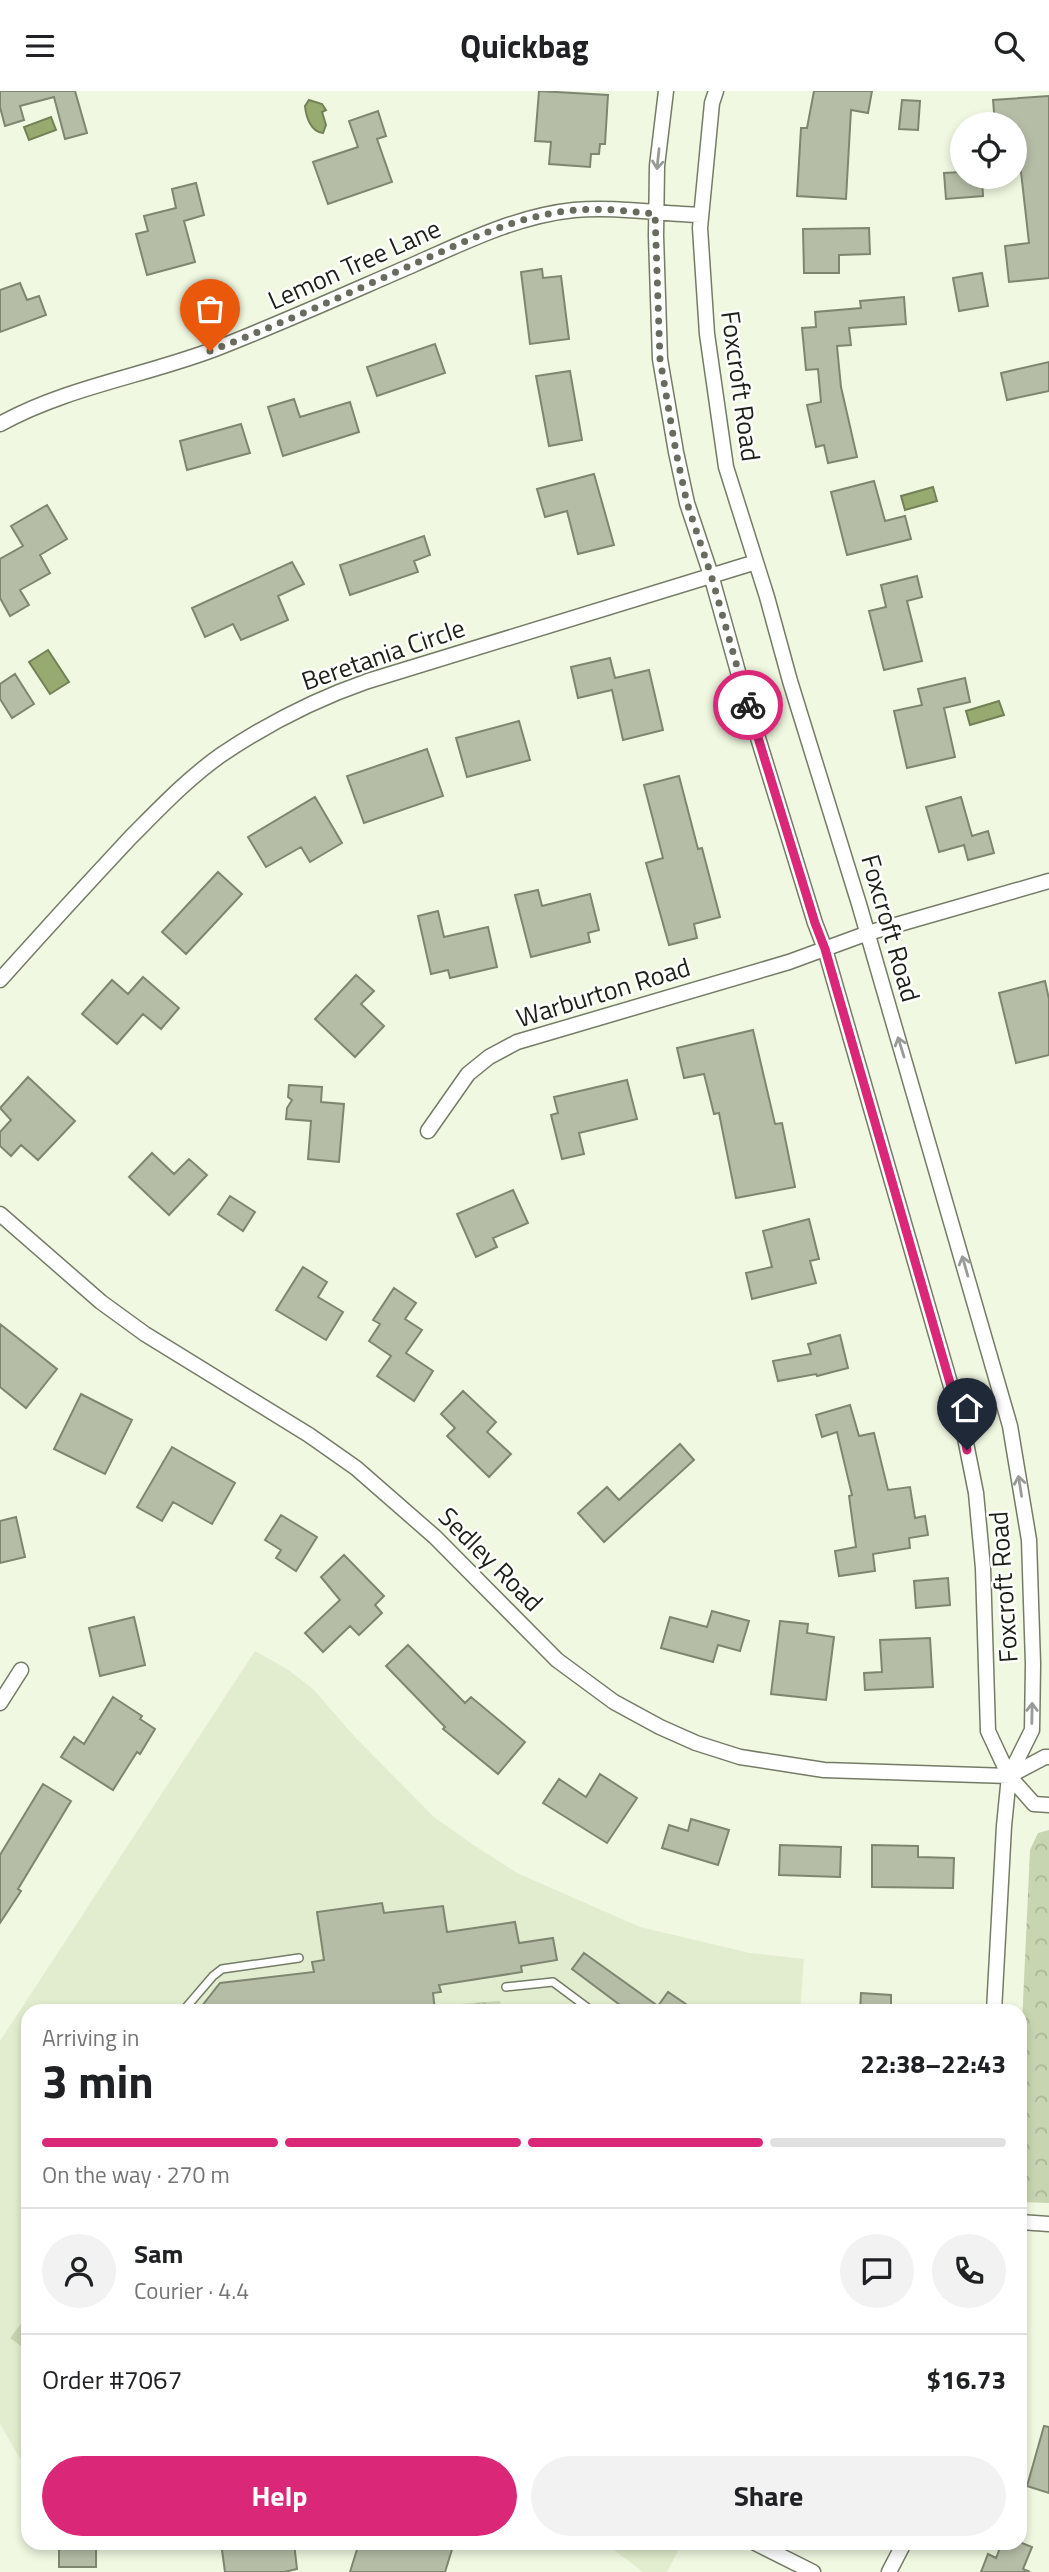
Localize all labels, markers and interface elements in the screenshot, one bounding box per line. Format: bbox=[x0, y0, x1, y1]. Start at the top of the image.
text: Quickbag bbox=[460, 22, 589, 70]
icon: menu bbox=[21, 27, 59, 65]
icon: search bbox=[990, 27, 1028, 65]
map controls bbox=[950, 112, 1027, 189]
button: locate bbox=[950, 112, 1027, 189]
one-way arrow bbox=[651, 147, 664, 170]
street label: Lemon Tree Lane bbox=[261, 208, 447, 320]
pin bbox=[180, 279, 240, 351]
icon: bag bbox=[191, 290, 229, 328]
street label: Foxcroft Road bbox=[711, 308, 771, 464]
street label: Beretania Circle bbox=[296, 608, 470, 700]
courier bbox=[713, 670, 783, 740]
icon: bike bbox=[729, 686, 767, 724]
street label: Foxcroft Road bbox=[851, 850, 931, 1006]
street label: Warburton Road bbox=[511, 947, 695, 1037]
one-way arrow bbox=[893, 1037, 906, 1059]
one-way arrow bbox=[957, 1255, 970, 1277]
pin bbox=[937, 1378, 997, 1450]
icon: home bbox=[948, 1389, 986, 1427]
one-way arrow bbox=[1013, 1475, 1026, 1498]
street label: Sedley Road bbox=[430, 1498, 552, 1620]
street label: Foxcroft Road bbox=[978, 1510, 1028, 1664]
one-way arrow bbox=[1026, 1701, 1039, 1724]
text: Arriving in bbox=[42, 2020, 139, 2055]
text: 22:38–22:43 bbox=[860, 2044, 1006, 2083]
text: 3 min bbox=[42, 2046, 154, 2116]
text: On the way · 270 m bbox=[42, 2157, 230, 2192]
button: person bbox=[42, 2234, 116, 2308]
text: Sam bbox=[134, 2234, 183, 2273]
button: chat bbox=[840, 2234, 914, 2308]
button: phone bbox=[932, 2234, 1006, 2308]
text: Courier · 4.4 bbox=[134, 2273, 249, 2308]
text: Order #7067 bbox=[42, 2360, 182, 2399]
text: $16.73 bbox=[927, 2360, 1006, 2399]
button: Help bbox=[42, 2456, 517, 2536]
button: Share bbox=[531, 2456, 1006, 2536]

